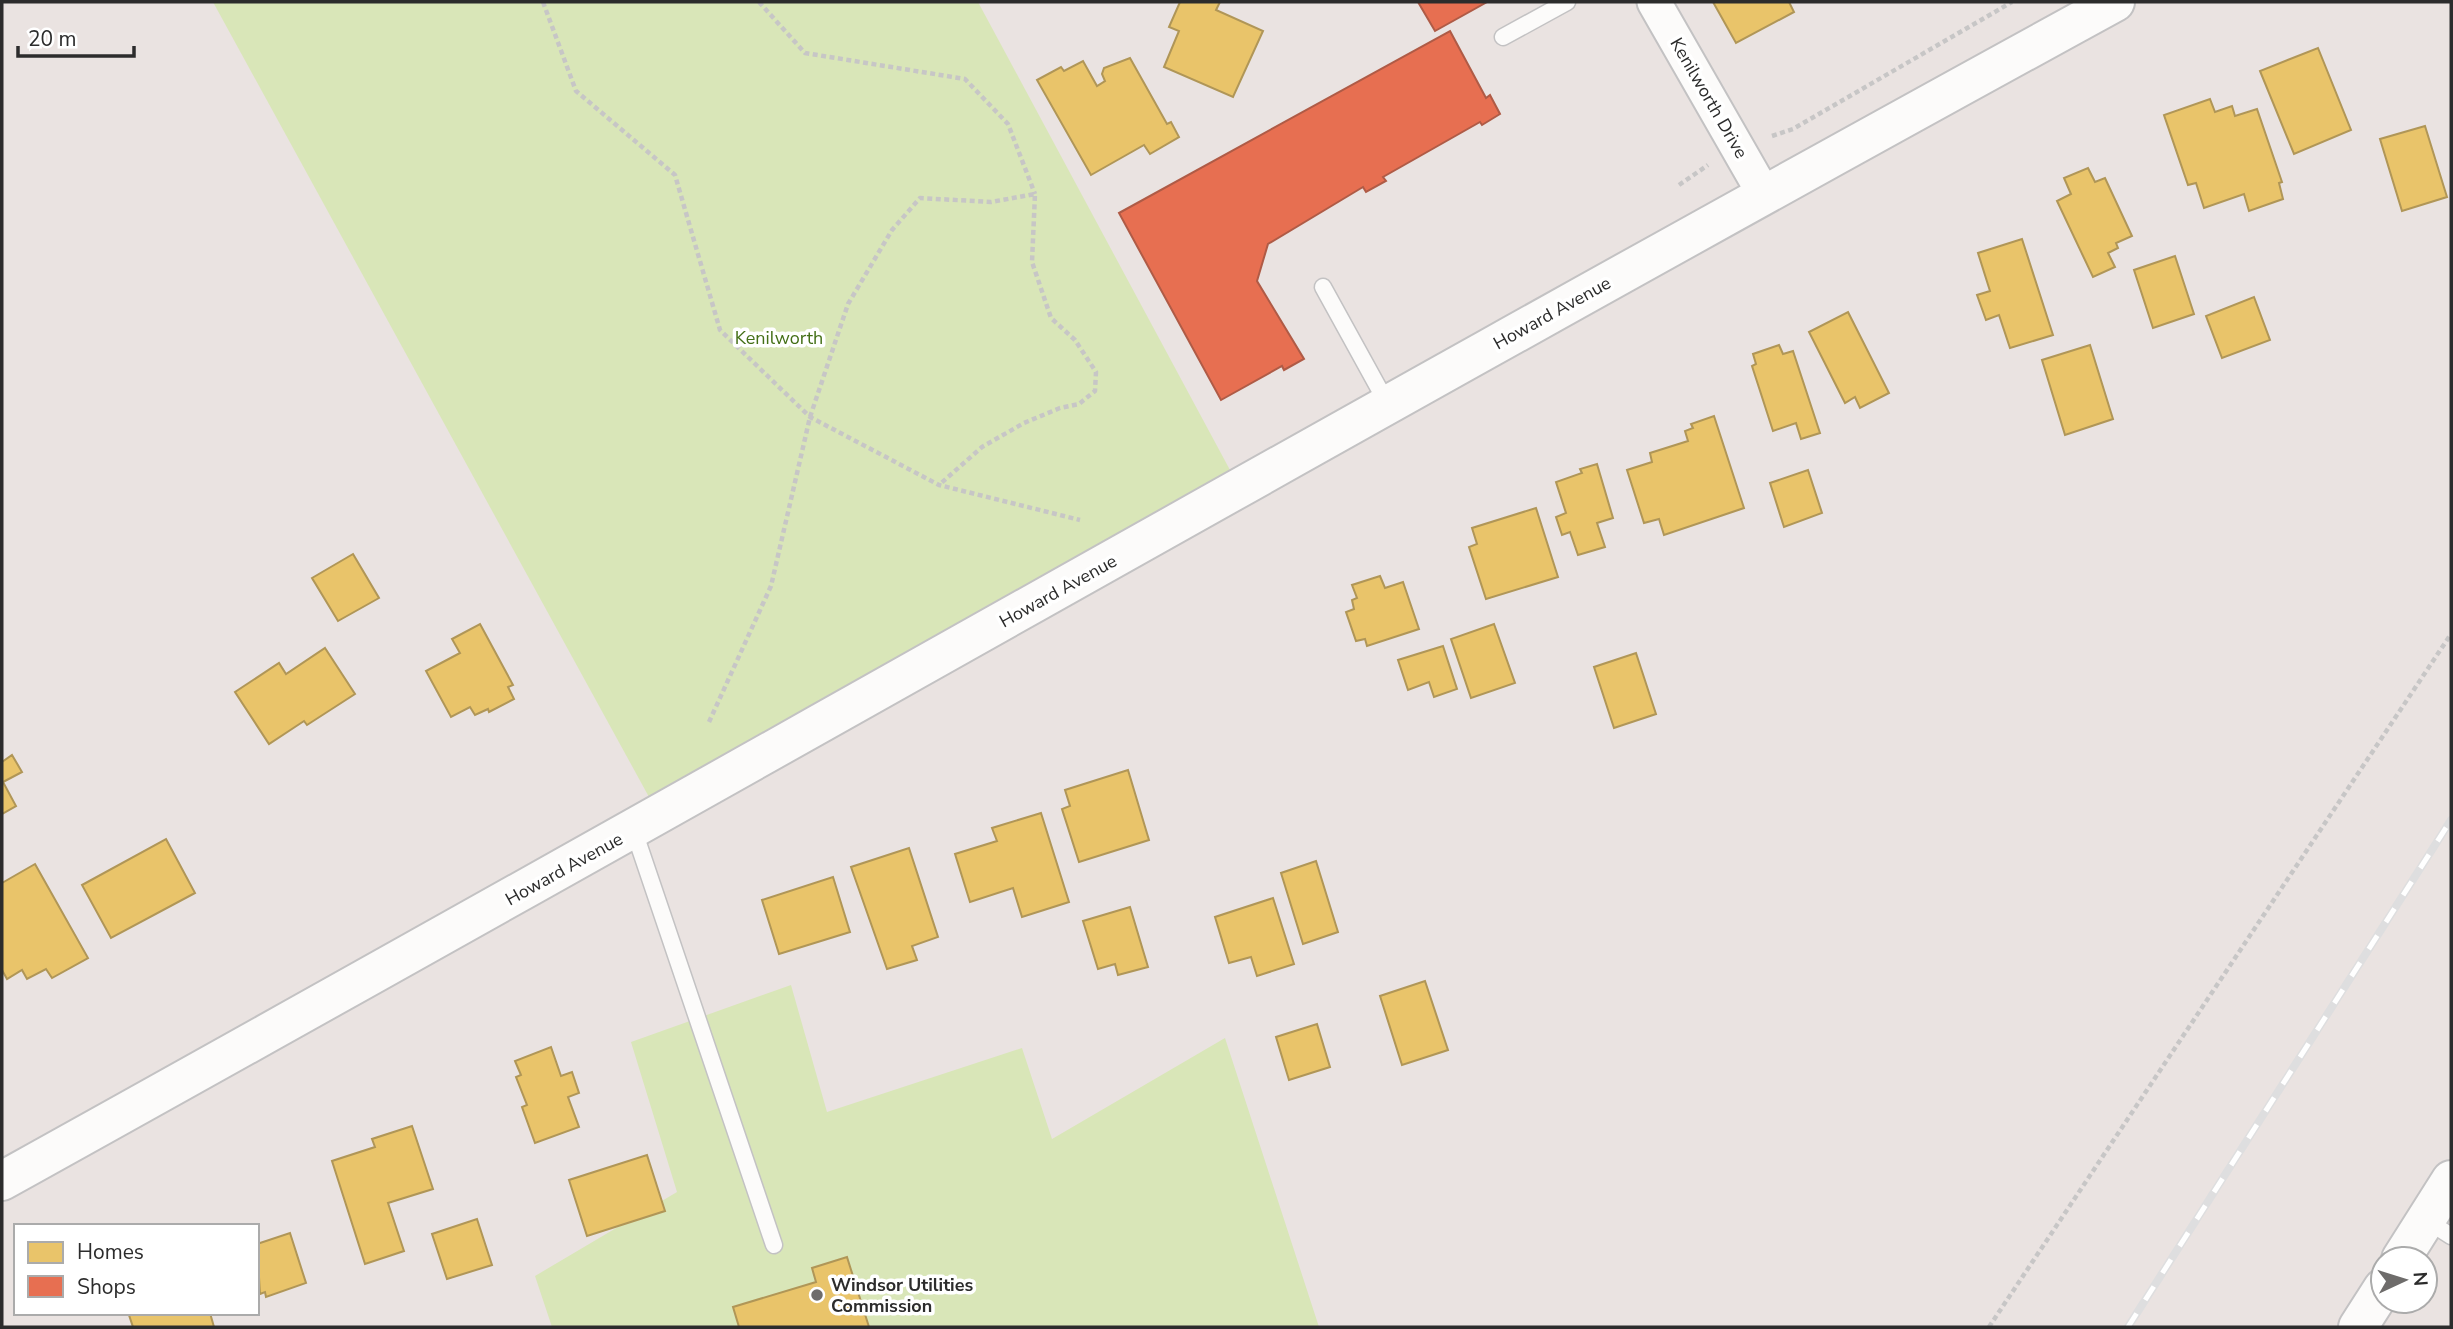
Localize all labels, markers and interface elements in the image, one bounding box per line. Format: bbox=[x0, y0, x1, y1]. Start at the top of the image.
scale bar bbox=[18, 14, 133, 58]
text: 20 m bbox=[28, 25, 77, 53]
street label: Kenilworth Drive bbox=[1665, 33, 1753, 163]
street label: Howard Avenue bbox=[1489, 271, 1615, 355]
park label: Kenilworth bbox=[735, 326, 823, 350]
street label: Howard Avenue bbox=[995, 549, 1121, 633]
street label: Howard Avenue bbox=[501, 827, 627, 911]
legend bbox=[14, 1224, 259, 1315]
text: Homes bbox=[77, 1238, 144, 1266]
north arrow bbox=[2369, 1245, 2439, 1315]
text: N bbox=[2406, 1271, 2433, 1287]
text: Shops bbox=[77, 1273, 136, 1301]
place label: Windsor Utilities Commission bbox=[831, 1273, 973, 1318]
marker: Windsor Utilities Commission bbox=[809, 1287, 825, 1303]

